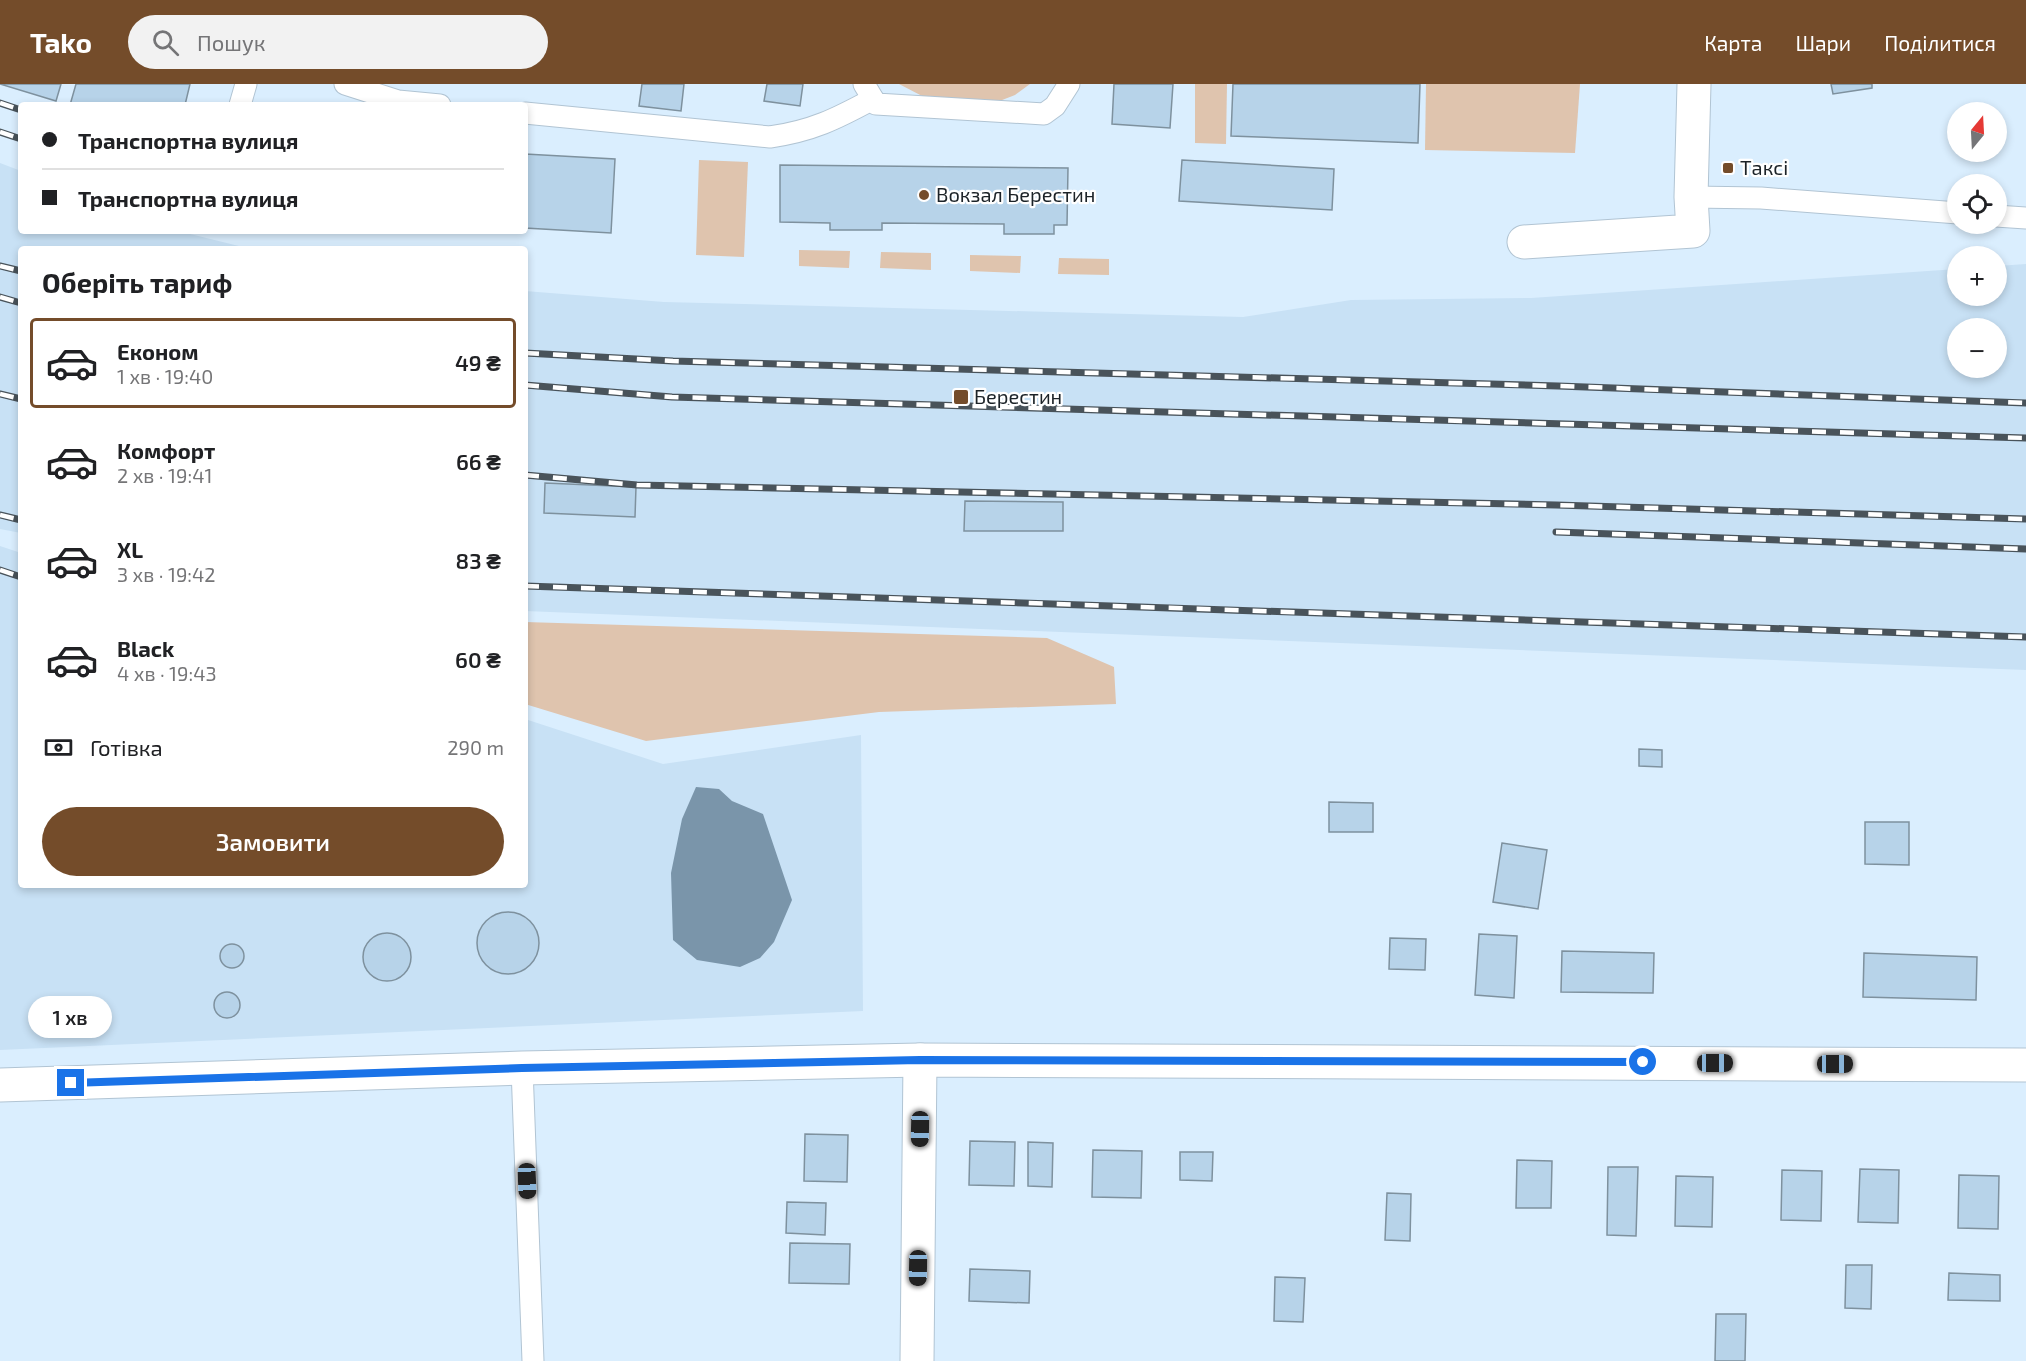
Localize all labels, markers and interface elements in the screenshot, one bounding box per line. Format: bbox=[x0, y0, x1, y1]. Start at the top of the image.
search box bbox=[128, 15, 548, 69]
text: Tako bbox=[30, 25, 92, 59]
icon: search bbox=[149, 26, 182, 59]
text: Пошук bbox=[197, 29, 266, 55]
text: Карта bbox=[1704, 30, 1762, 55]
text: Шари bbox=[1795, 30, 1851, 55]
text: Поділитися bbox=[1884, 30, 1996, 55]
north arrow bbox=[1947, 102, 2007, 162]
map controls bbox=[1947, 102, 2007, 378]
text: Транспортна вулиця bbox=[78, 127, 298, 153]
place label: Таксі bbox=[1740, 155, 1788, 179]
marker: Таксі bbox=[1721, 161, 1735, 175]
button: locate bbox=[1947, 174, 2007, 234]
place label: Вокзал Берестин bbox=[936, 182, 1095, 206]
text: Транспортна вулиця bbox=[78, 185, 298, 211]
marker: Вокзал Берестин bbox=[917, 188, 931, 202]
button: + bbox=[1947, 246, 2007, 306]
text: Оберіть тариф bbox=[42, 266, 232, 298]
button: − bbox=[1947, 318, 2007, 378]
icon: car bbox=[45, 336, 99, 390]
text: Економ bbox=[117, 338, 199, 364]
text: 49 ₴ bbox=[455, 349, 501, 375]
text: 1 хв · 19:40 bbox=[117, 364, 213, 388]
place label: Берестин bbox=[974, 384, 1062, 408]
marker: Берестин bbox=[952, 388, 970, 406]
icon: car bbox=[45, 435, 99, 489]
text: Комфорт bbox=[117, 437, 215, 463]
text: 66 ₴ bbox=[456, 448, 501, 474]
text: 2 хв · 19:41 bbox=[117, 463, 212, 487]
icon: car bbox=[45, 534, 99, 588]
text: XL bbox=[117, 536, 143, 562]
text: 83 ₴ bbox=[456, 547, 501, 573]
text: 3 хв · 19:42 bbox=[117, 562, 216, 586]
icon: car bbox=[45, 633, 99, 687]
text: Black bbox=[117, 635, 174, 661]
text: 60 ₴ bbox=[455, 646, 501, 672]
text: 4 хв · 19:43 bbox=[117, 661, 217, 685]
icon: cash bbox=[42, 731, 75, 764]
text: Готівка bbox=[90, 734, 163, 760]
text: 290 m bbox=[447, 735, 504, 759]
button: Замовити bbox=[42, 807, 504, 876]
callout: 1 хв bbox=[29, 996, 113, 1038]
text: 1 хв bbox=[52, 1005, 88, 1029]
route start bbox=[1629, 1048, 1656, 1075]
car bbox=[1697, 1054, 1733, 1072]
car bbox=[1817, 1055, 1853, 1073]
route end bbox=[57, 1069, 84, 1096]
car bbox=[911, 1111, 929, 1147]
car bbox=[517, 1163, 537, 1199]
car bbox=[909, 1250, 927, 1286]

